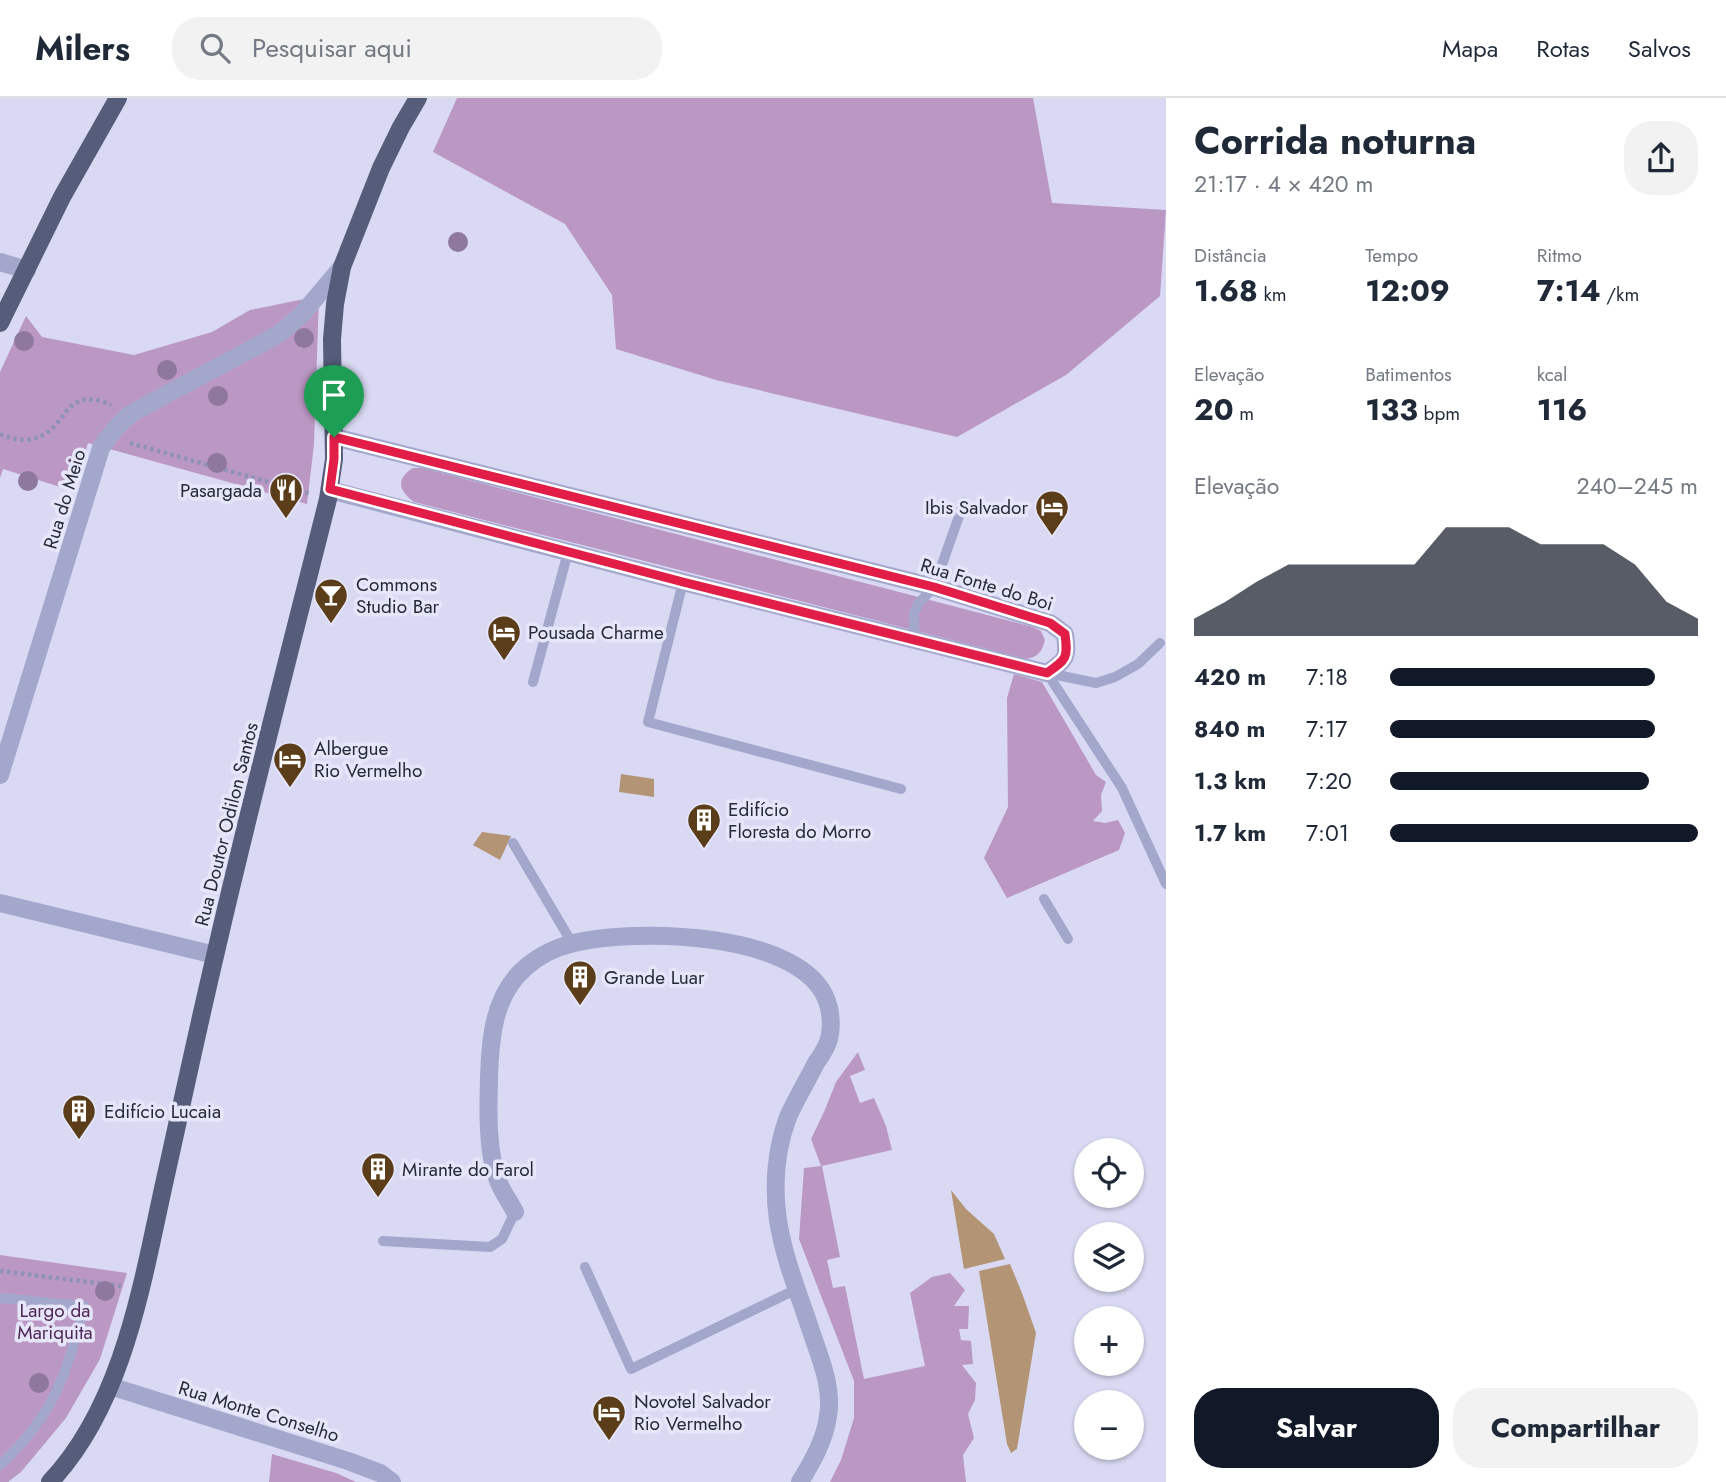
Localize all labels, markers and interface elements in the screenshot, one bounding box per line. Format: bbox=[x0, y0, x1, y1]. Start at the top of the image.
search box bbox=[172, 17, 662, 80]
text: Milers bbox=[35, 25, 130, 72]
icon: search bbox=[196, 29, 234, 67]
text: Pesquisar aqui bbox=[252, 29, 412, 67]
text: Mapa bbox=[1442, 31, 1498, 66]
text: Rotas bbox=[1536, 31, 1590, 66]
text: Salvos bbox=[1628, 31, 1691, 66]
text: Corrida noturna bbox=[1194, 113, 1476, 168]
button: share bbox=[1624, 121, 1698, 195]
text: 21:17 · 4 × 420 m bbox=[1194, 167, 1374, 201]
text: Distância bbox=[1194, 242, 1266, 269]
text: Tempo bbox=[1365, 242, 1418, 269]
text: Ritmo bbox=[1537, 242, 1582, 269]
text: 1.68 bbox=[1194, 269, 1258, 312]
text: 12:09 bbox=[1365, 269, 1450, 312]
text: 7:14 bbox=[1537, 269, 1601, 312]
text: km bbox=[1258, 281, 1287, 308]
text: /km bbox=[1601, 281, 1639, 308]
text: Elevação bbox=[1194, 361, 1265, 388]
text: Batimentos bbox=[1365, 361, 1452, 388]
text: kcal bbox=[1537, 361, 1567, 388]
pin bbox=[304, 365, 364, 437]
icon: arrive bbox=[315, 376, 353, 414]
text: 20 bbox=[1194, 388, 1234, 431]
text: 133 bbox=[1365, 388, 1418, 431]
text: 116 bbox=[1537, 388, 1587, 431]
text: m bbox=[1234, 400, 1254, 427]
text: bpm bbox=[1418, 400, 1460, 427]
street label: Rua do Meio bbox=[37, 446, 92, 552]
text: Elevação bbox=[1194, 469, 1279, 503]
text: 240–245 m bbox=[1576, 469, 1698, 503]
restaurant icon: Pasargada bbox=[267, 471, 305, 520]
place label: Pasargada bbox=[180, 477, 262, 504]
hotel icon: Ibis Salvador bbox=[1033, 488, 1071, 537]
place label: Ibis Salvador bbox=[925, 494, 1028, 521]
street label: Rua Fonte do Boi bbox=[917, 551, 1057, 618]
place label: Commons Studio Bar bbox=[356, 571, 440, 620]
bar icon: Commons Studio Bar bbox=[312, 576, 350, 625]
hotel icon: Pousada Charme bbox=[485, 613, 523, 662]
place label: Pousada Charme bbox=[528, 619, 664, 646]
text: 420 m bbox=[1194, 660, 1266, 694]
text: 7:18 bbox=[1306, 660, 1348, 694]
text: 840 m bbox=[1194, 712, 1265, 746]
text: 7:17 bbox=[1306, 712, 1347, 746]
street label: Rua Doutor Odilon Santos bbox=[188, 719, 265, 929]
place label: Albergue Rio Vermelho bbox=[314, 735, 422, 784]
hotel icon: Albergue Rio Vermelho bbox=[271, 740, 309, 789]
text: 1.3 km bbox=[1194, 764, 1266, 798]
text: 7:20 bbox=[1306, 764, 1352, 798]
place label: Edifício Floresta do Morro bbox=[728, 796, 871, 845]
building icon: Edifício Floresta do Morro bbox=[685, 801, 723, 850]
text: 1.7 km bbox=[1194, 816, 1266, 850]
text: 7:01 bbox=[1306, 816, 1349, 850]
building icon: Grande Luar bbox=[561, 958, 599, 1007]
place label: Grande Luar bbox=[604, 964, 705, 991]
building icon: Edifício Lucaia bbox=[60, 1092, 98, 1141]
place label: Edifício Lucaia bbox=[104, 1098, 221, 1125]
map controls bbox=[1074, 1138, 1144, 1460]
button: locate bbox=[1074, 1138, 1144, 1208]
building icon: Mirante do Farol bbox=[359, 1150, 397, 1199]
place label: Mirante do Farol bbox=[402, 1156, 534, 1183]
button: layers bbox=[1074, 1222, 1144, 1292]
park label: Largo da Mariquita bbox=[17, 1297, 93, 1346]
button: + bbox=[1074, 1306, 1144, 1376]
street label: Rua Monte Conselho bbox=[175, 1374, 343, 1449]
place label: Novotel Salvador Rio Vermelho bbox=[634, 1388, 771, 1437]
button: Salvar bbox=[1194, 1388, 1439, 1468]
button: Compartilhar bbox=[1453, 1388, 1698, 1468]
button: − bbox=[1074, 1390, 1144, 1460]
hotel icon: Novotel Salvador Rio Vermelho bbox=[590, 1393, 628, 1442]

